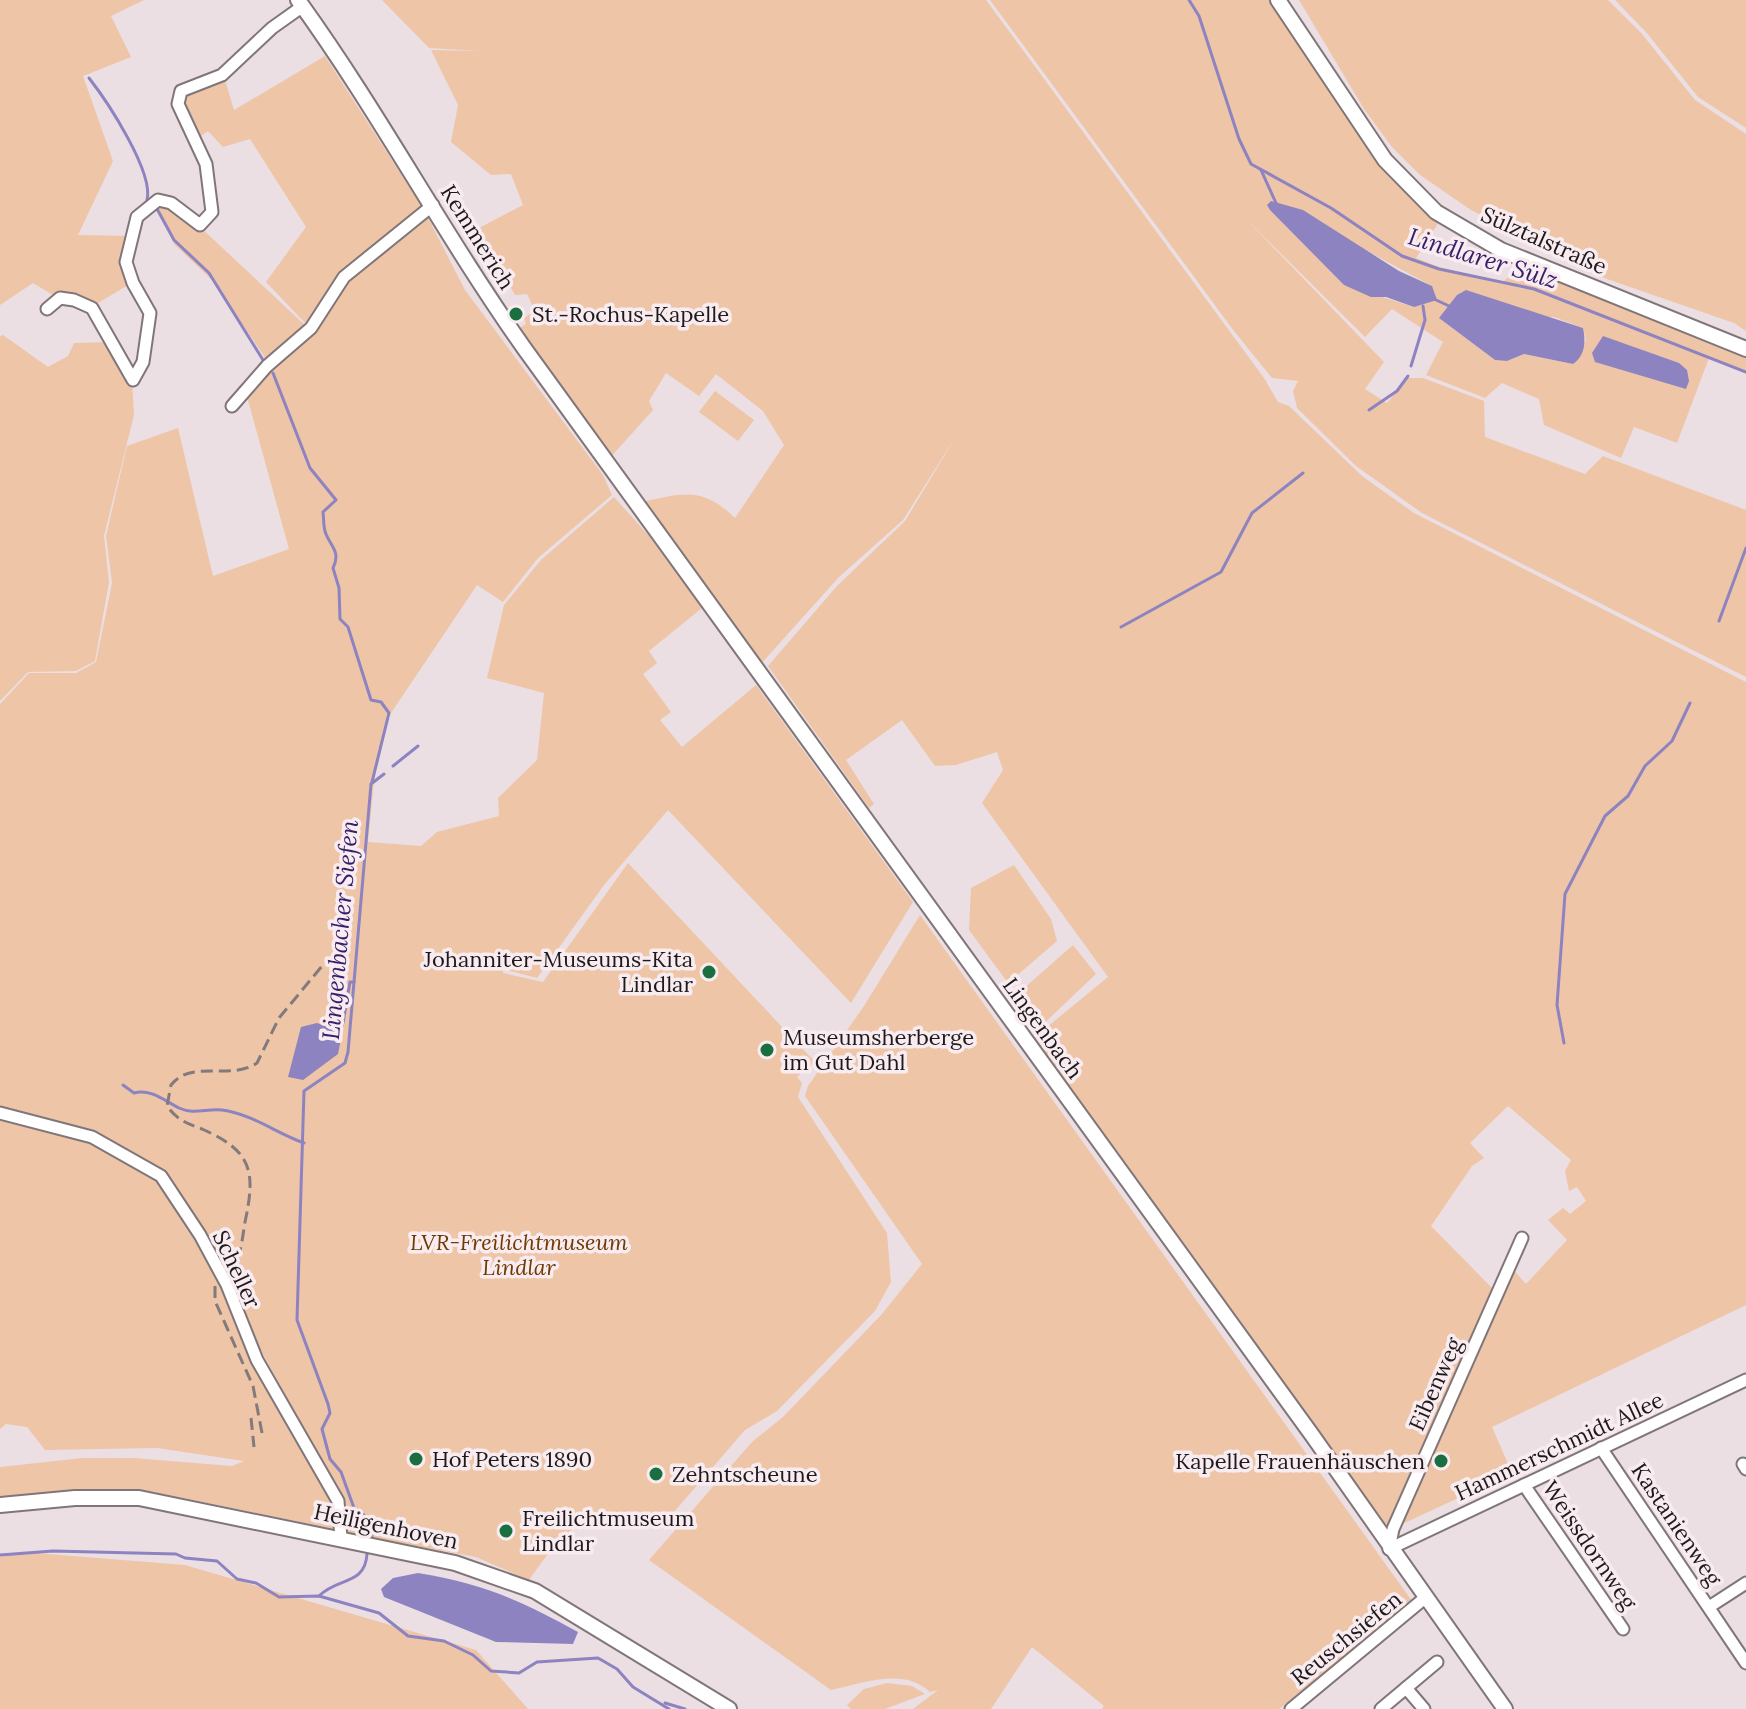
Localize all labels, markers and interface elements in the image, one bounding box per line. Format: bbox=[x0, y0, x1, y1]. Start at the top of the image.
street label: Kemmerich bbox=[435, 179, 521, 295]
street label: Sülztalstraße bbox=[1477, 200, 1611, 280]
water label: Lindlarer Sülz bbox=[1404, 221, 1562, 295]
place label: St.-Rochus-Kapelle bbox=[532, 300, 729, 328]
marker: St.-Rochus-Kapelle bbox=[507, 305, 525, 323]
water label: Lingenbacher Siefen bbox=[315, 819, 365, 1041]
place label: Johanniter-Museums-Kita Lindlar bbox=[423, 945, 693, 998]
marker: Johanniter-Museums-Kita Lindlar bbox=[700, 963, 718, 981]
street label: Lingenbach bbox=[997, 972, 1089, 1084]
place label: Museumsherberge im Gut Dahl bbox=[783, 1023, 974, 1076]
marker: Museumsherberge im Gut Dahl bbox=[758, 1041, 776, 1059]
street label: Scheller bbox=[207, 1226, 267, 1313]
park label: LVR-Freilichtmuseum Lindlar bbox=[410, 1228, 629, 1281]
street label: Eibenweg bbox=[1402, 1332, 1468, 1435]
street label: Hammerschmidt Allee bbox=[1450, 1385, 1668, 1507]
place label: Hof Peters 1890 bbox=[432, 1445, 592, 1473]
place label: Kapelle Frauenhäuschen bbox=[1175, 1447, 1425, 1475]
marker: Hof Peters 1890 bbox=[407, 1450, 425, 1468]
marker: Kapelle Frauenhäuschen bbox=[1432, 1452, 1450, 1470]
street label: Kastanienweg bbox=[1626, 1457, 1729, 1592]
place label: Zehntscheune bbox=[672, 1460, 818, 1488]
marker: Zehntscheune bbox=[647, 1465, 665, 1483]
street label: Weissdornweg bbox=[1537, 1475, 1644, 1615]
street label: Heiligenhoven bbox=[311, 1497, 461, 1555]
place label: Freilichtmuseum Lindlar bbox=[522, 1504, 694, 1557]
marker: Freilichtmuseum Lindlar bbox=[497, 1522, 515, 1540]
street label: Reuschsiefen bbox=[1285, 1585, 1407, 1691]

